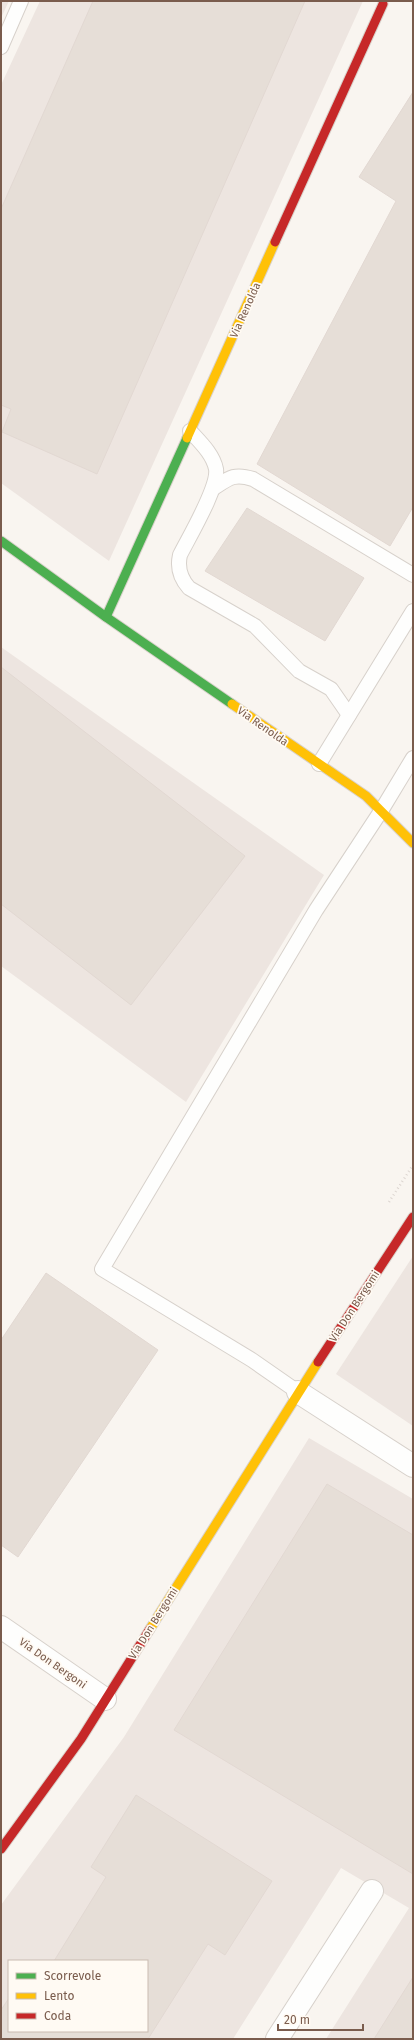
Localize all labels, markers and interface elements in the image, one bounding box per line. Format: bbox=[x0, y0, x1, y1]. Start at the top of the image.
street label: Via Renolda bbox=[227, 281, 263, 340]
street label: Via Renolda bbox=[235, 704, 291, 749]
street label: Via Don Bergomi bbox=[327, 1268, 382, 1344]
street label: Via Don Bergomi bbox=[126, 1585, 181, 1662]
street label: Via Don Bergoni bbox=[17, 1635, 89, 1691]
legend bbox=[8, 1960, 148, 2032]
text: Scorrevole bbox=[44, 1969, 101, 1983]
text: Lento bbox=[44, 1989, 74, 2003]
scale bar bbox=[278, 2006, 363, 2032]
text: Coda bbox=[44, 2009, 71, 2023]
text: 20 m bbox=[284, 2013, 310, 2027]

